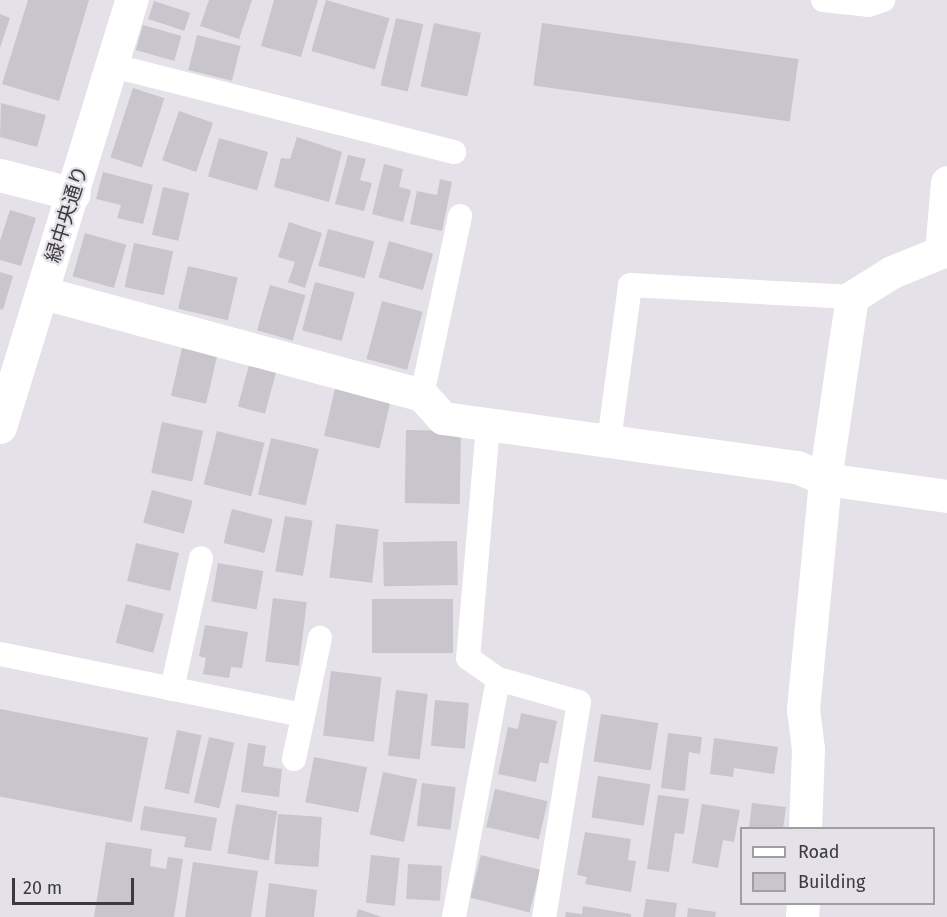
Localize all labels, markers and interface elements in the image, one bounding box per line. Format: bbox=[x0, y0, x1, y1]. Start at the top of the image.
street label: 緑中央通り bbox=[41, 163, 93, 265]
legend bbox=[740, 827, 935, 905]
text: Road bbox=[798, 841, 840, 863]
scale bar bbox=[15, 866, 136, 904]
text: Building bbox=[798, 871, 865, 893]
text: 20 m bbox=[23, 877, 62, 899]

